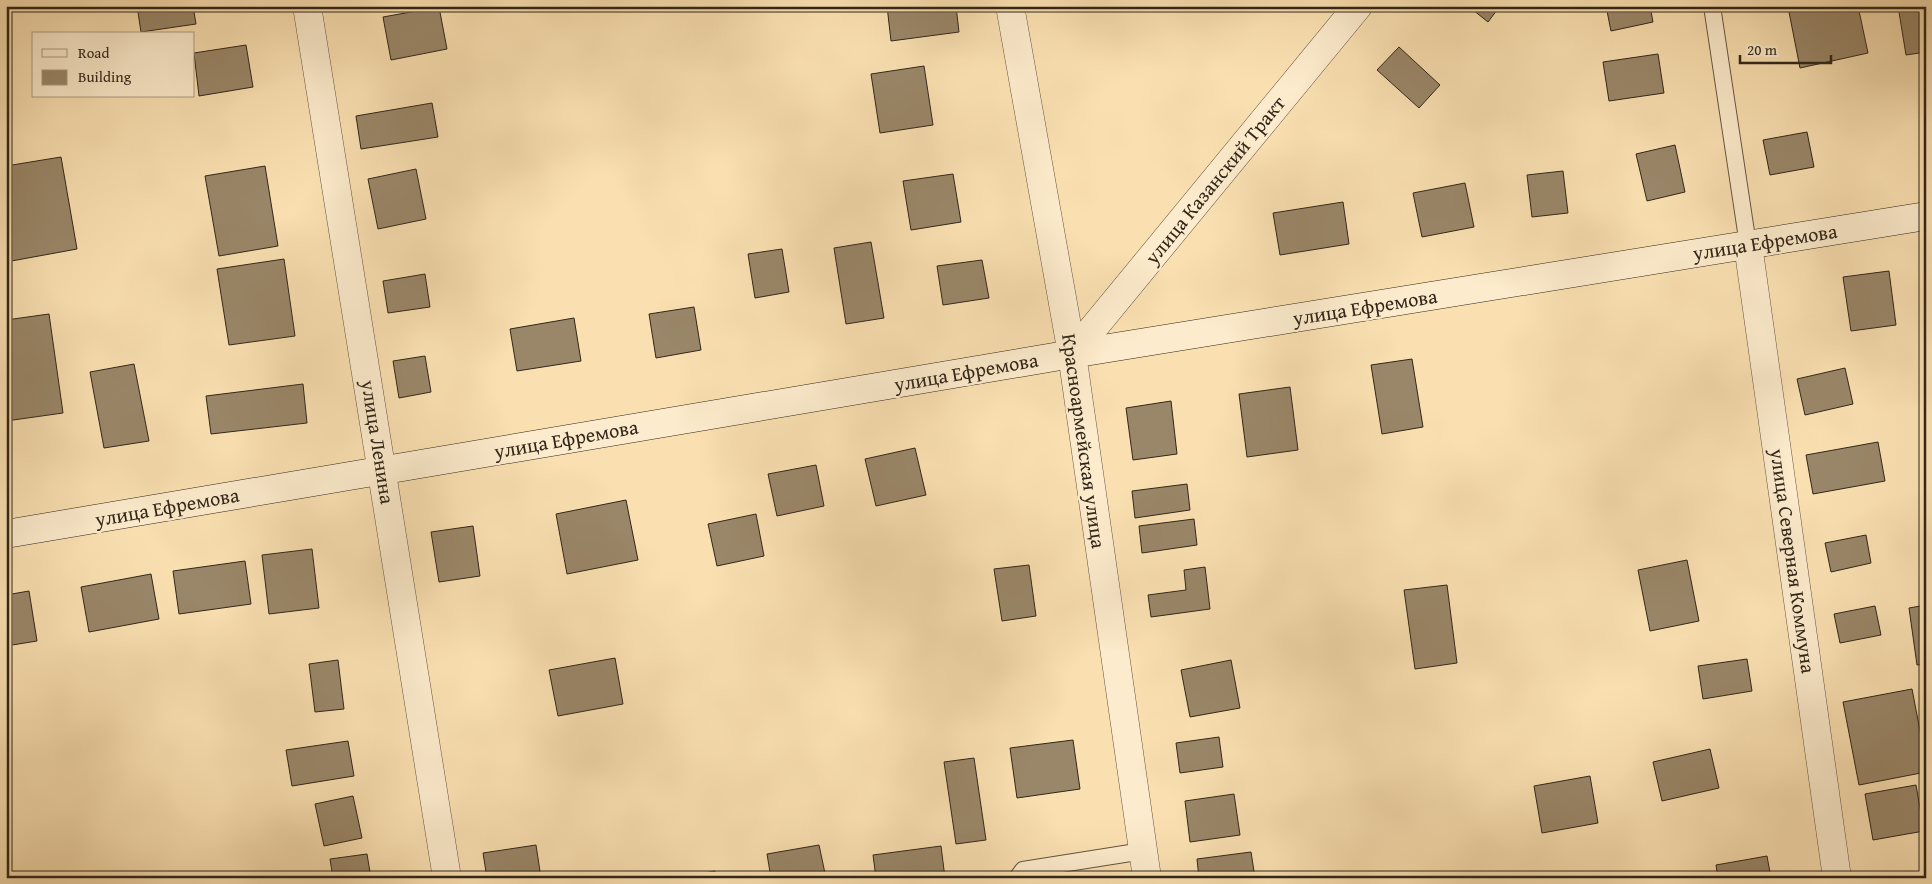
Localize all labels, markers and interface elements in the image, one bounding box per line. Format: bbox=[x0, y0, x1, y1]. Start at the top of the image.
legend bbox=[32, 32, 195, 98]
scale bar bbox=[1740, 32, 1831, 64]
text: 20 m bbox=[1747, 39, 1778, 60]
text: Road bbox=[78, 42, 109, 63]
text: Building bbox=[78, 66, 132, 87]
street label: улица Казанский Тракт bbox=[1137, 89, 1292, 271]
street label: улица Ефремова bbox=[1690, 216, 1840, 267]
street label: улица Ефремова bbox=[1290, 281, 1440, 332]
street label: Красноармейская улица bbox=[1055, 332, 1114, 551]
street label: улица Ефремова bbox=[891, 344, 1041, 399]
street label: улица Ленина bbox=[354, 377, 403, 506]
street label: улица Ефремова bbox=[491, 411, 641, 466]
street label: улица Северная Коммуна bbox=[1763, 446, 1824, 676]
street label: улица Ефремова bbox=[92, 479, 242, 534]

